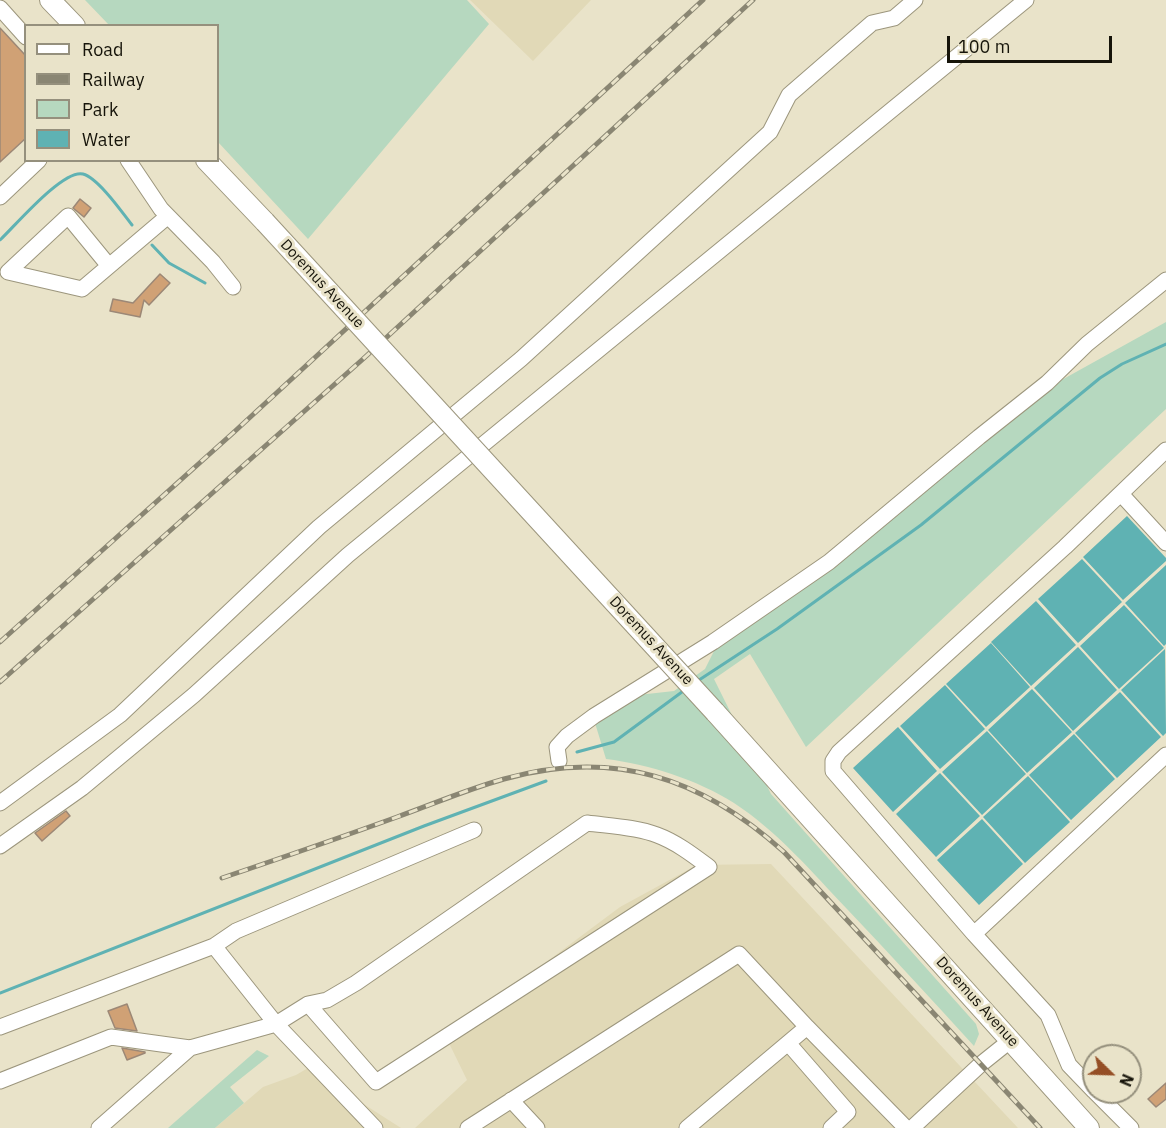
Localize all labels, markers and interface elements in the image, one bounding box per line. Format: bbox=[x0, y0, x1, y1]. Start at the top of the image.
legend bbox=[24, 24, 219, 162]
scale bar bbox=[950, 24, 1115, 62]
text: 100 m bbox=[958, 35, 1010, 58]
text: Road bbox=[82, 38, 123, 61]
text: Railway bbox=[82, 68, 144, 91]
text: Park bbox=[82, 98, 118, 121]
text: Water bbox=[82, 128, 130, 151]
street label: Doremus Avenue bbox=[276, 236, 368, 332]
street label: Doremus Avenue bbox=[605, 593, 697, 689]
street label: Doremus Avenue bbox=[932, 953, 1022, 1051]
north arrow bbox=[1082, 1044, 1142, 1104]
text: N bbox=[1115, 1071, 1138, 1089]

